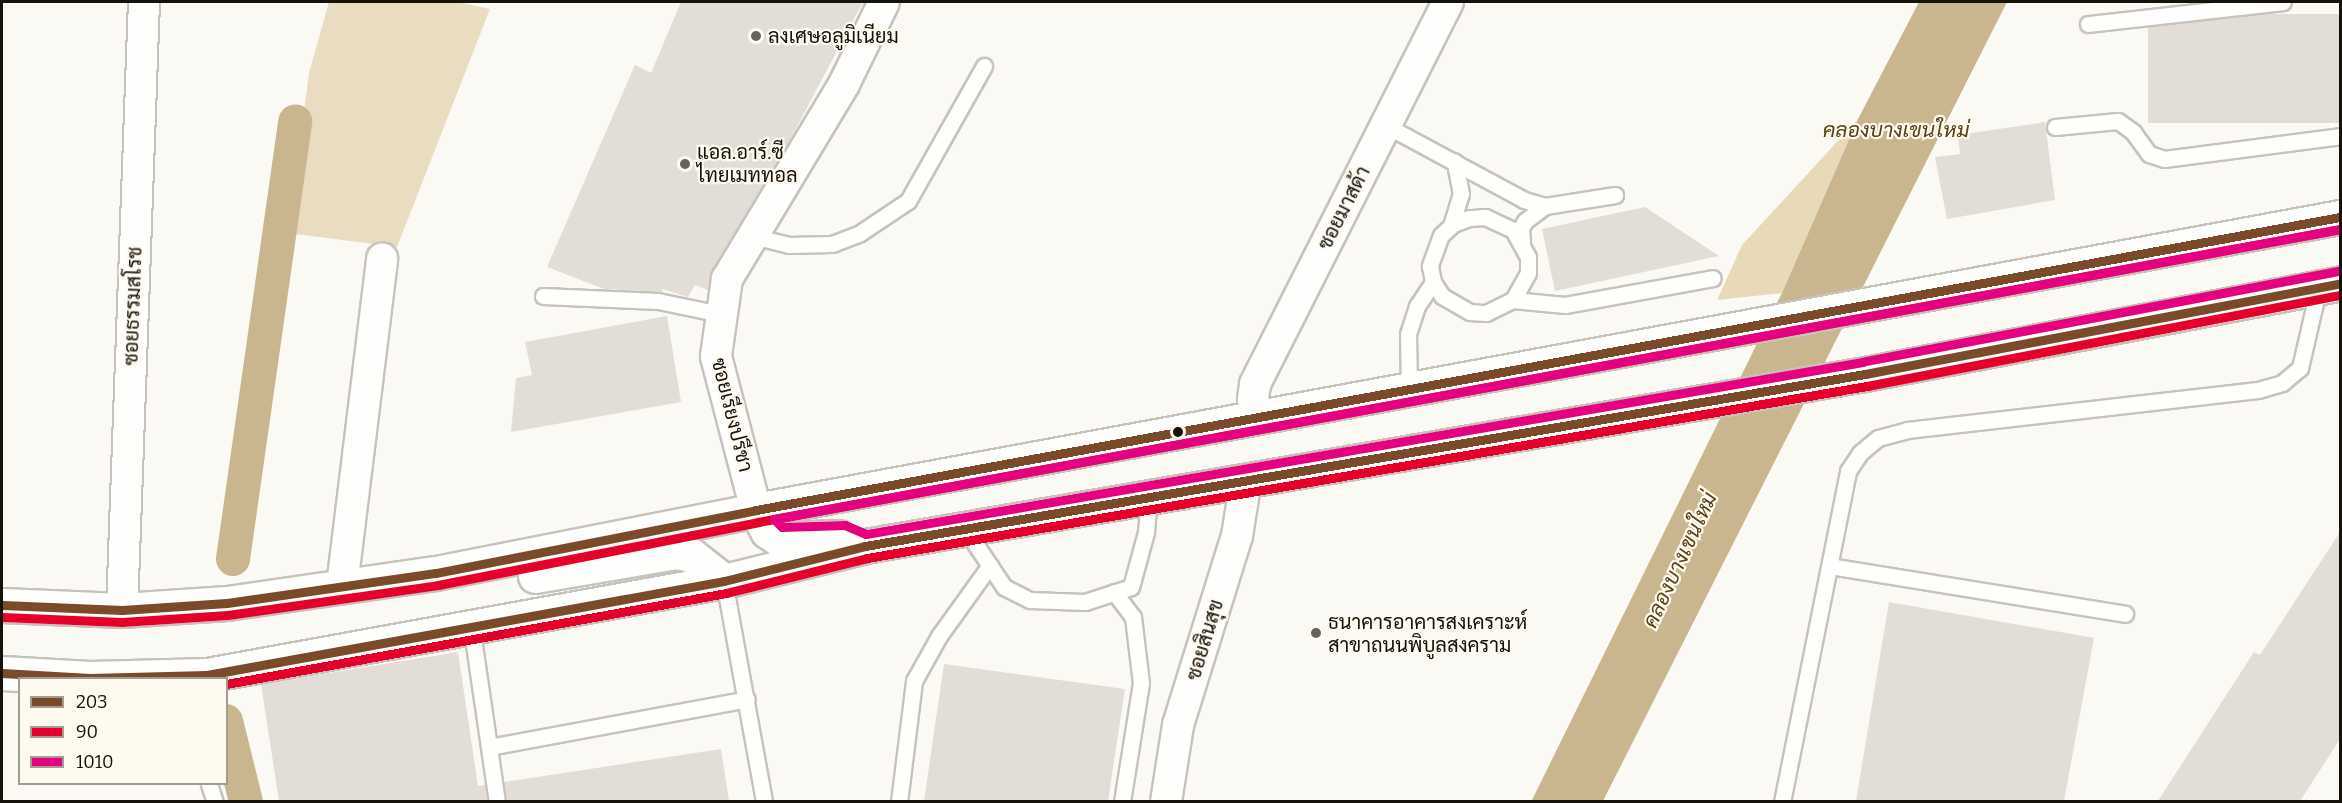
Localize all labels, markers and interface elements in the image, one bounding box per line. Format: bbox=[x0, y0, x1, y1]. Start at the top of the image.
place label: ลงเศษอลูมิเนียม bbox=[768, 24, 899, 48]
marker: ลงเศษอลูมิเนียม bbox=[749, 29, 763, 43]
water label: คลองบางเขนใหม่ bbox=[1823, 117, 1969, 143]
place label: แอล.อาร์.ซี ไทยเมททอล bbox=[697, 140, 797, 187]
marker: แอล.อาร์.ซี ไทยเมททอล bbox=[678, 157, 692, 171]
street label: ซอยมาสด้า bbox=[1313, 162, 1375, 254]
street label: ซอยธรรมสโรช bbox=[119, 246, 147, 366]
street label: ซอยเรียงปรีชา bbox=[706, 356, 758, 474]
unlabelled marker bbox=[1172, 426, 1184, 438]
water label: คลองบางเขนใหม่ bbox=[1638, 488, 1722, 632]
street label: ซอยสินสุข bbox=[1181, 597, 1229, 683]
place label: ธนาคารอาคารสงเคราะห์ สาขาถนนพิบูลสงคราม bbox=[1328, 610, 1527, 657]
marker: ธนาคารอาคารสงเคราะห์ สาขาถนนพิบูลสงคราม bbox=[1309, 626, 1323, 640]
legend bbox=[18, 677, 228, 785]
text: 203 bbox=[76, 691, 108, 713]
text: 90 bbox=[76, 721, 98, 743]
text: 1010 bbox=[76, 751, 114, 773]

